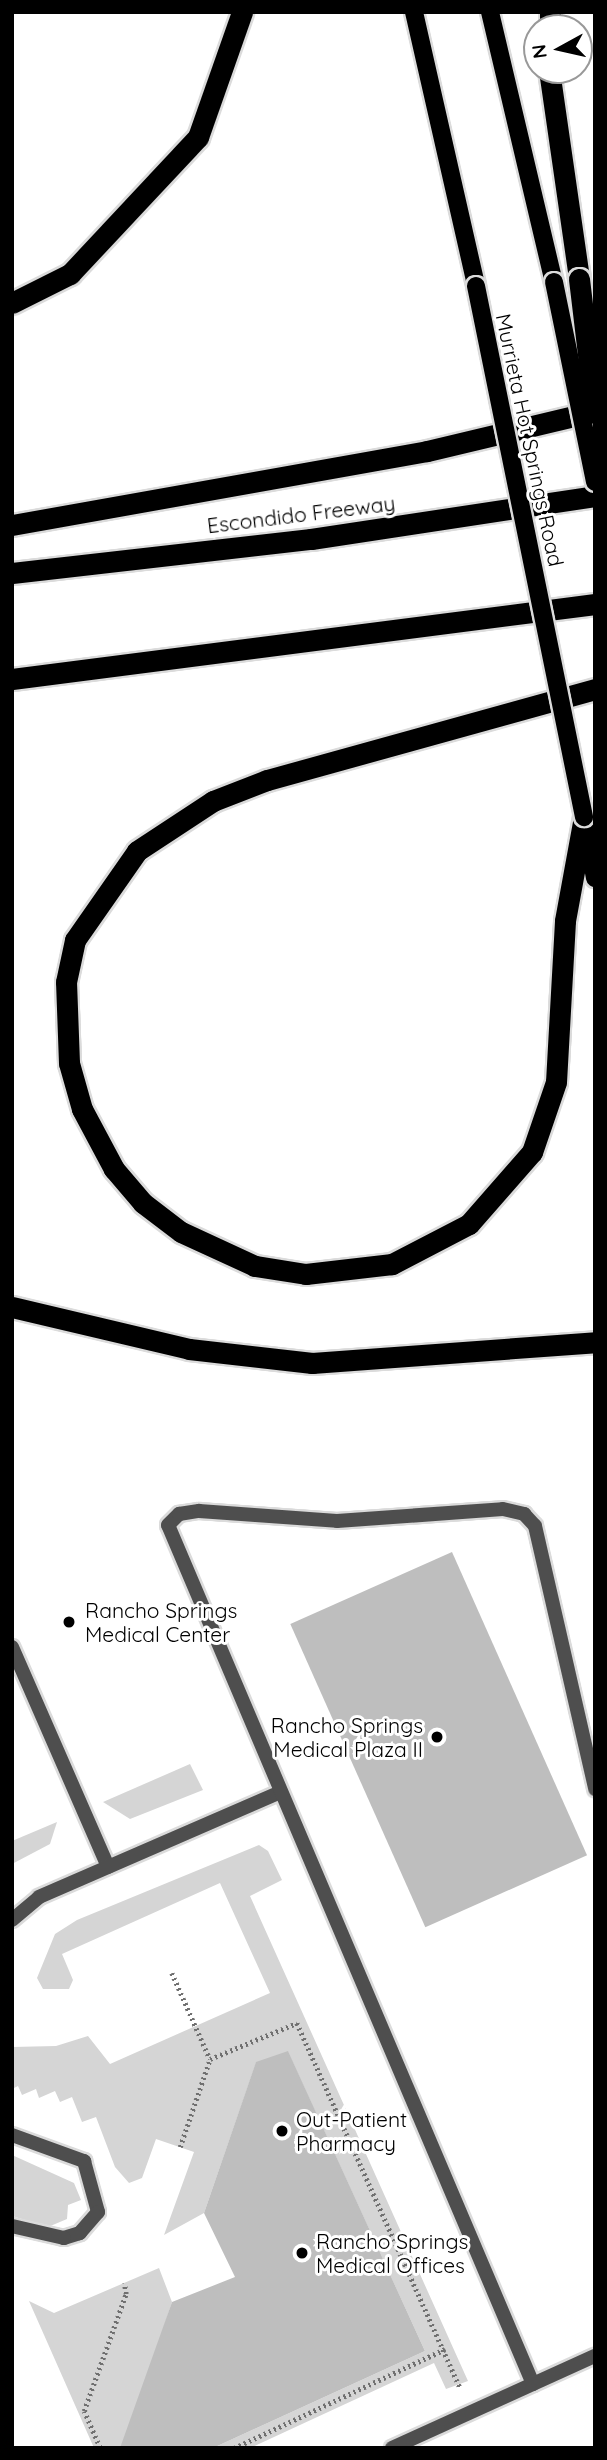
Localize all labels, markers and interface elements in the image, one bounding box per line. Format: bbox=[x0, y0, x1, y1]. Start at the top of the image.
north arrow bbox=[523, 14, 593, 84]
text: N bbox=[526, 43, 552, 60]
street label: Murrieta Hot Springs Road bbox=[491, 311, 569, 569]
street label: Escondido Freeway bbox=[205, 490, 397, 538]
place label: Rancho Springs Medical Center bbox=[85, 1597, 237, 1647]
marker: Rancho Springs Medical Center bbox=[59, 1612, 79, 1632]
place label: Rancho Springs Medical Plaza II bbox=[271, 1712, 423, 1762]
marker: Rancho Springs Medical Plaza II bbox=[429, 1729, 445, 1745]
place label: Out-Patient Pharmacy bbox=[296, 2106, 407, 2156]
marker: Out-Patient Pharmacy bbox=[274, 2123, 290, 2139]
place label: Rancho Springs Medical Offices bbox=[316, 2228, 468, 2278]
marker: Rancho Springs Medical Offices bbox=[294, 2245, 310, 2261]

